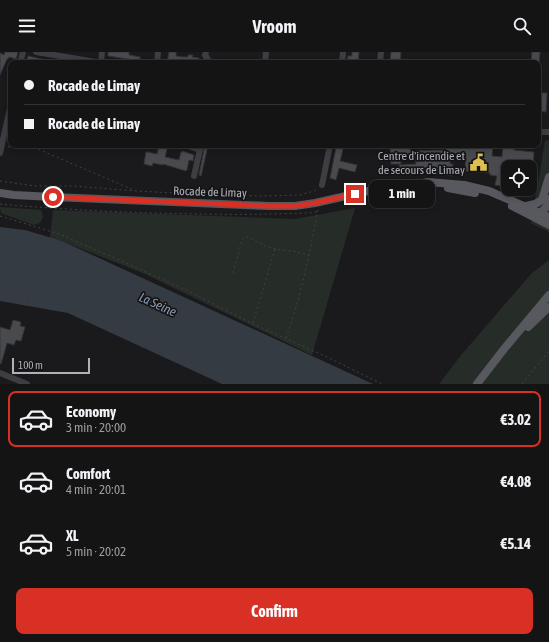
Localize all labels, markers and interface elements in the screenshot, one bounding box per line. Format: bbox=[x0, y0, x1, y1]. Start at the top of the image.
icon: menu bbox=[16, 15, 38, 37]
icon: search bbox=[511, 15, 533, 37]
text: Vroom bbox=[252, 16, 297, 37]
text: Rocade de Limay bbox=[48, 77, 140, 94]
text: Rocade de Limay bbox=[48, 115, 140, 132]
place label: Centre d'incendie et de secours de Limay bbox=[378, 149, 466, 177]
public building icon: Centre d'incendie et de secours de Limay bbox=[468, 153, 488, 173]
map controls bbox=[501, 160, 537, 196]
button: locate bbox=[501, 160, 537, 196]
callout: 1 min bbox=[369, 180, 435, 208]
street label: Rocade de Limay bbox=[173, 184, 247, 200]
route end bbox=[346, 185, 364, 203]
text: 1 min bbox=[389, 186, 415, 201]
route start bbox=[44, 188, 62, 206]
water label: La Seine bbox=[137, 289, 179, 320]
scale bar bbox=[12, 356, 90, 375]
text: 100 m bbox=[18, 359, 43, 371]
icon: car bbox=[18, 401, 54, 437]
text: Economy bbox=[66, 403, 116, 420]
text: €3.02 bbox=[500, 411, 531, 428]
text: 3 min · 20:00 bbox=[66, 420, 126, 435]
icon: car bbox=[18, 463, 54, 499]
text: Comfort bbox=[66, 465, 110, 482]
text: €4.08 bbox=[500, 473, 531, 490]
text: 4 min · 20:01 bbox=[66, 482, 126, 497]
icon: car bbox=[18, 525, 54, 561]
text: XL bbox=[66, 527, 79, 544]
text: €5.14 bbox=[500, 535, 531, 552]
text: 5 min · 20:02 bbox=[66, 544, 126, 559]
button: Confirm bbox=[16, 588, 533, 634]

